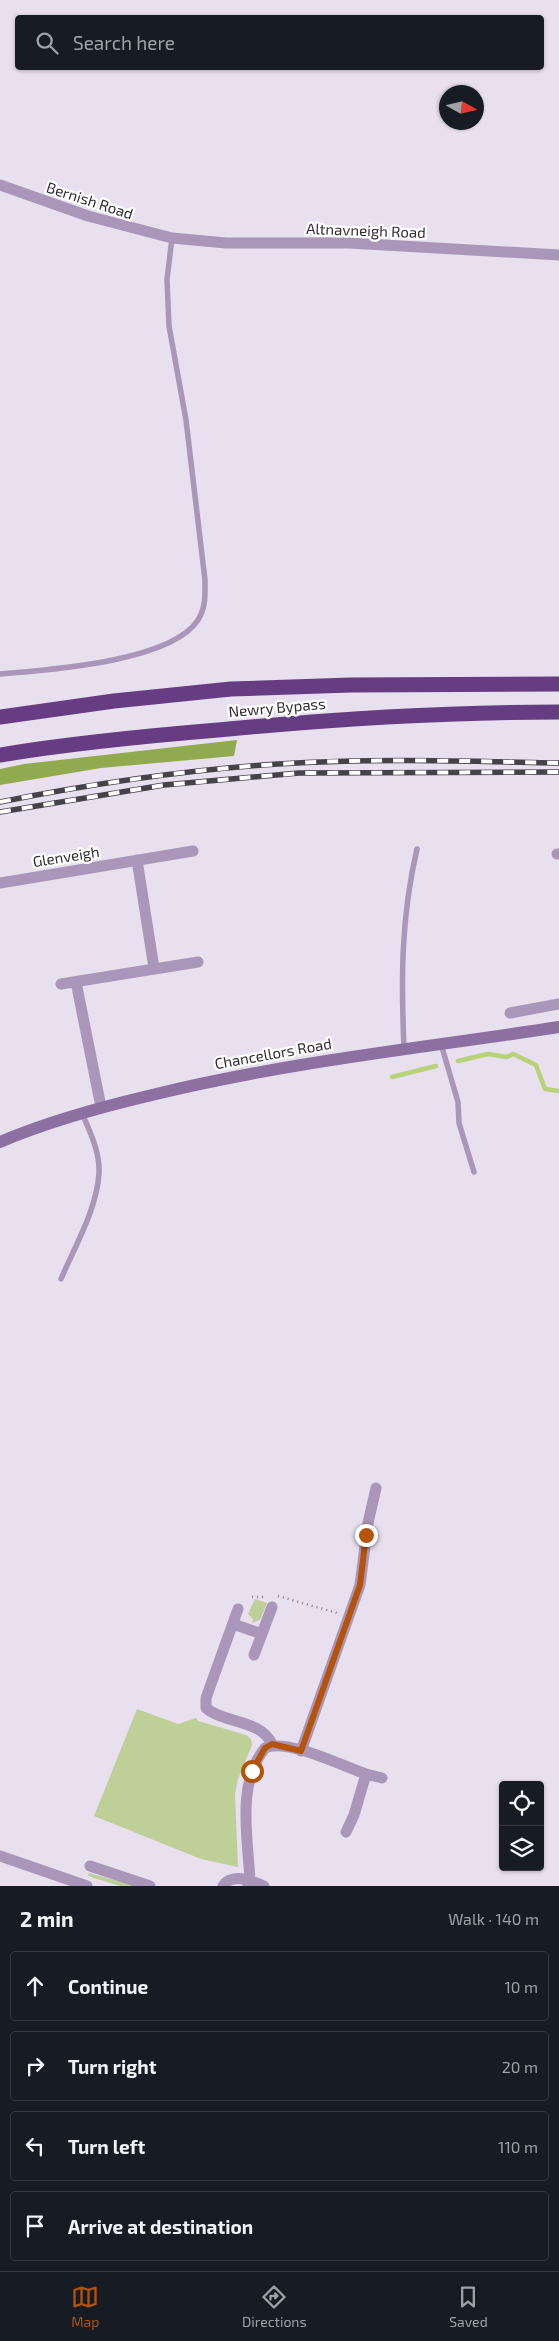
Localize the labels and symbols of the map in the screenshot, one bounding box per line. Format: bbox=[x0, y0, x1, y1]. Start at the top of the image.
north arrow bbox=[439, 85, 484, 130]
street label: Bernish Road bbox=[44, 178, 136, 222]
street label: Altnavneigh Road bbox=[306, 219, 426, 241]
street label: Newry Bypass bbox=[228, 694, 326, 720]
street label: Glenveigh bbox=[31, 842, 101, 870]
street label: Chancellors Road bbox=[213, 1034, 333, 1072]
route end bbox=[355, 1524, 378, 1547]
route start bbox=[241, 1760, 264, 1783]

